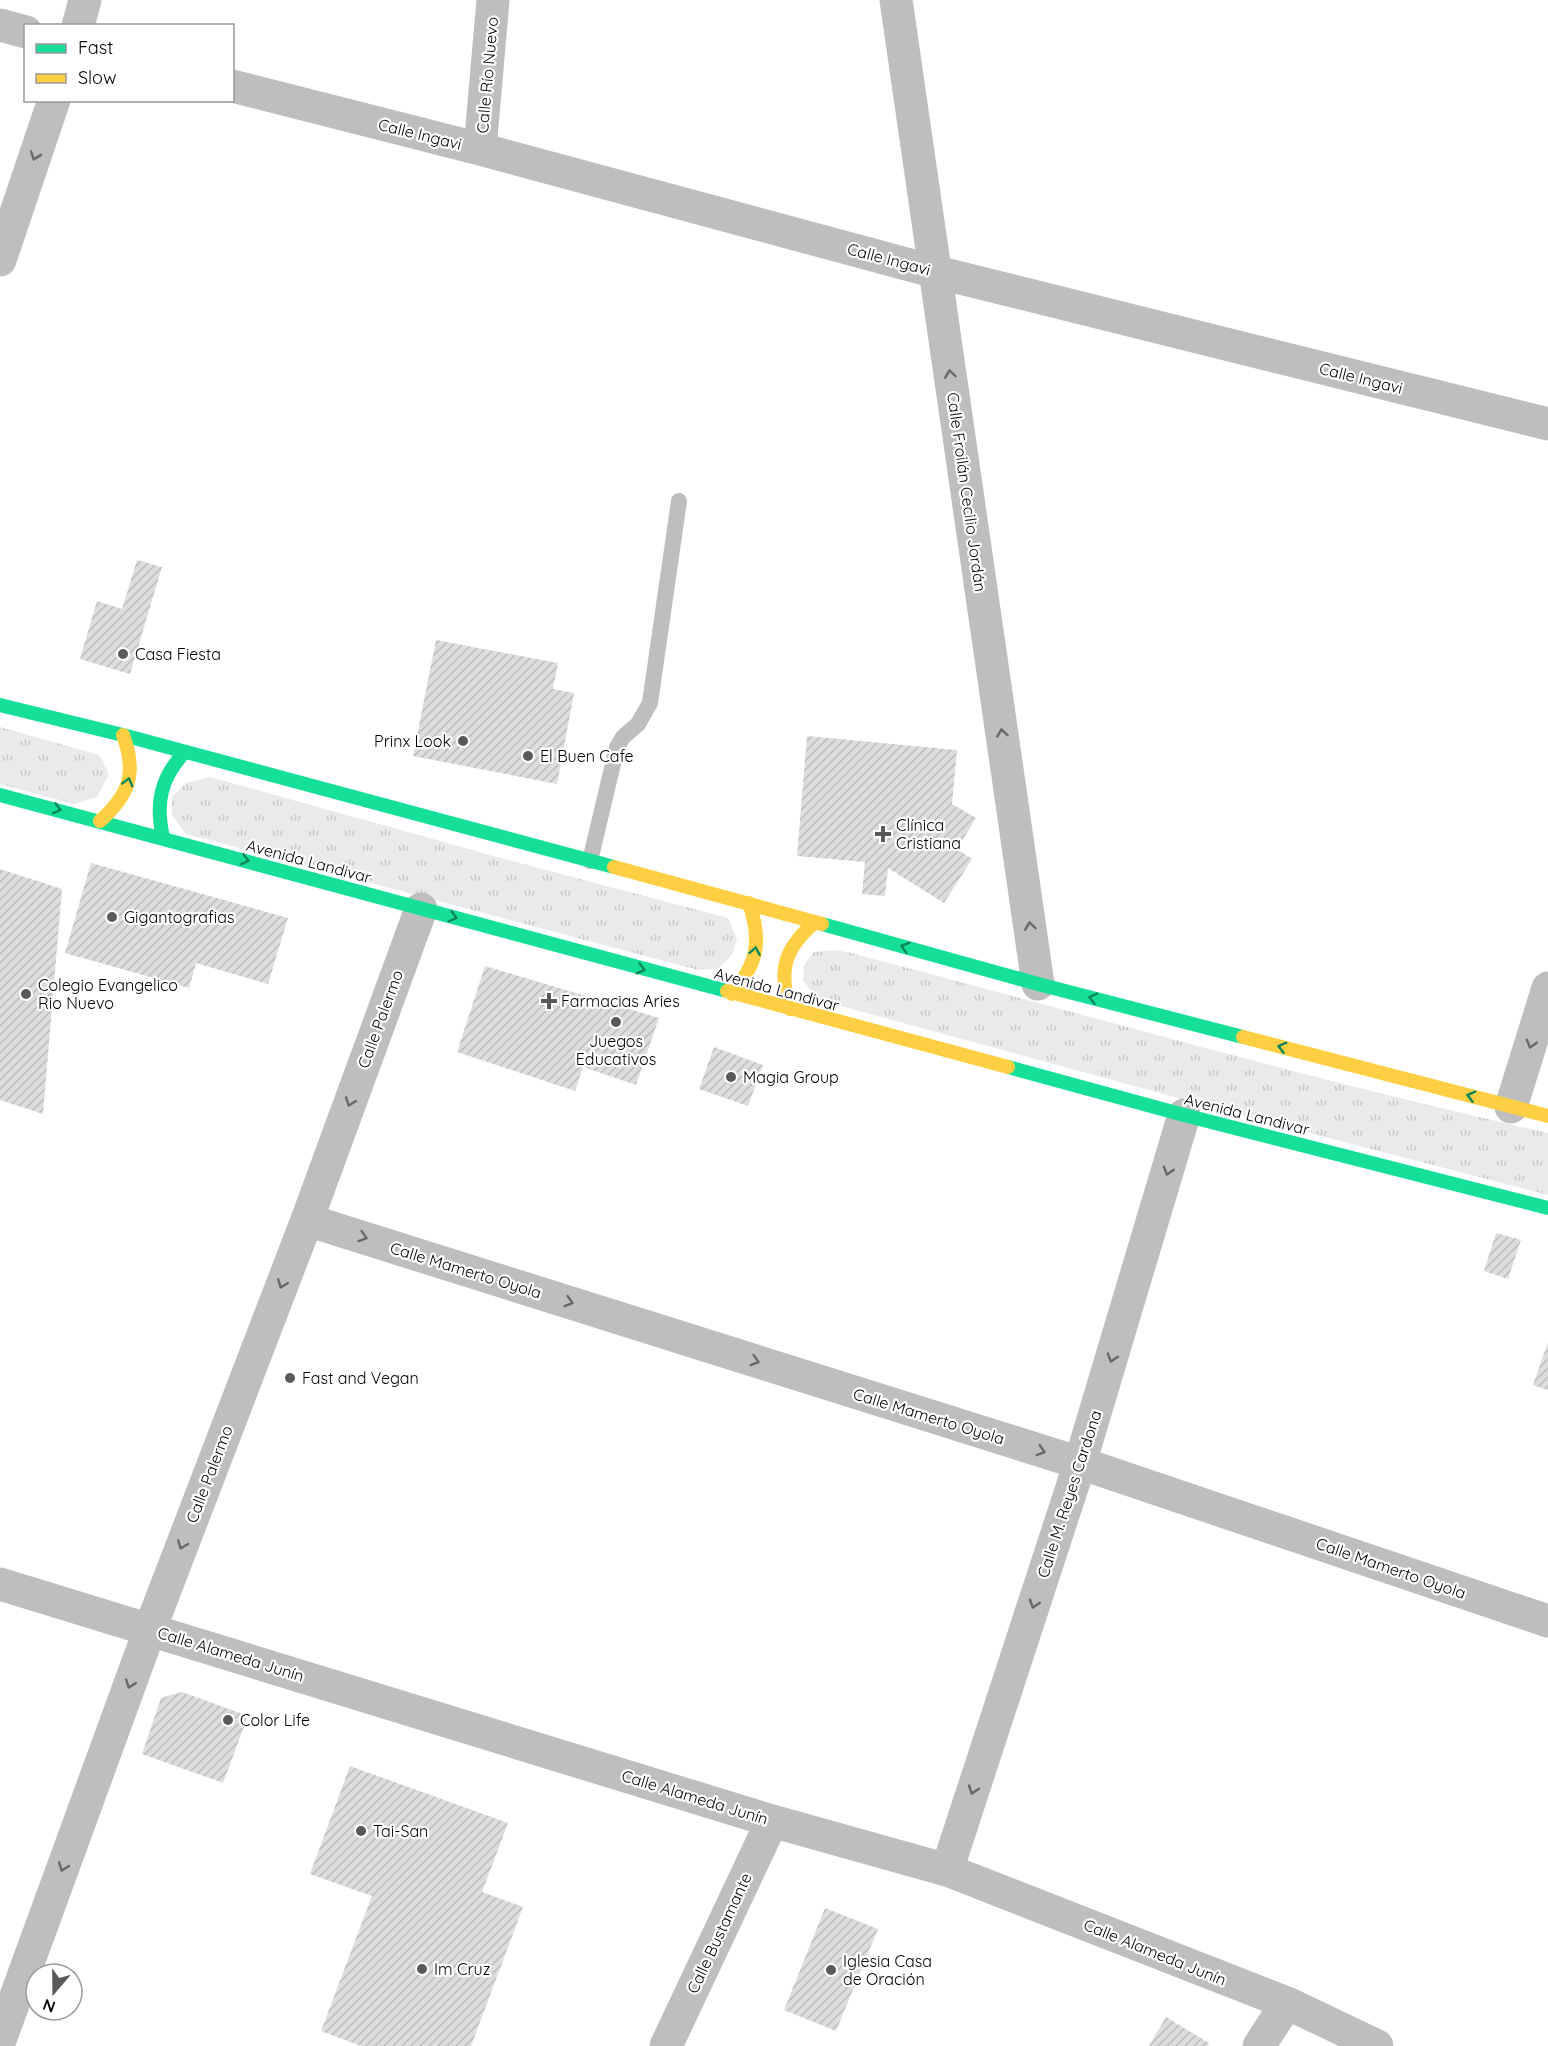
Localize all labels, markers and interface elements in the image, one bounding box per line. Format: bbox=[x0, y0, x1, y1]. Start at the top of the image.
street label: Calle Río Nuevo bbox=[472, 16, 502, 134]
legend bbox=[24, 24, 234, 102]
text: Fast bbox=[78, 36, 113, 59]
text: Slow bbox=[78, 66, 116, 89]
street label: Calle Ingavi bbox=[376, 114, 464, 154]
one-way arrow bbox=[30, 150, 42, 161]
street label: Calle Ingavi bbox=[845, 238, 933, 280]
street label: Calle Ingavi bbox=[1317, 358, 1405, 398]
one-way arrow bbox=[945, 369, 957, 378]
street label: Calle Froilán Cecilio Jordán bbox=[943, 391, 991, 593]
place label: Casa Fiesta bbox=[135, 644, 221, 664]
marker: Casa Fiesta bbox=[116, 647, 130, 661]
one-way arrow bbox=[997, 728, 1009, 738]
place label: Prinx Look bbox=[374, 731, 451, 751]
marker: Prinx Look bbox=[456, 734, 470, 748]
place label: El Buen Cafe bbox=[540, 746, 634, 766]
marker: El Buen Cafe bbox=[521, 749, 535, 763]
one-way arrow bbox=[121, 777, 133, 788]
one-way arrow bbox=[51, 802, 61, 815]
place label: Clínica Cristiana bbox=[896, 815, 961, 853]
marker: Clínica Cristiana bbox=[874, 825, 892, 843]
street label: Avenida Landivar bbox=[244, 835, 374, 887]
one-way arrow bbox=[239, 853, 250, 865]
place label: Gigantografias bbox=[124, 907, 234, 927]
marker: Gigantografias bbox=[105, 910, 119, 924]
one-way arrow bbox=[448, 910, 458, 923]
one-way arrow bbox=[1024, 922, 1036, 931]
one-way arrow bbox=[900, 942, 911, 954]
one-way arrow bbox=[748, 947, 761, 957]
one-way arrow bbox=[635, 962, 646, 974]
street label: Avenida Landivar bbox=[712, 963, 842, 1015]
street label: Calle Palermo bbox=[353, 967, 407, 1071]
place label: Colegio Evangelico Rio Nuevo bbox=[38, 975, 178, 1013]
marker: Colegio Evangelico Rio Nuevo bbox=[19, 987, 33, 1001]
place label: Farmacias Aries bbox=[561, 991, 680, 1011]
one-way arrow bbox=[1089, 993, 1099, 1006]
marker: Farmacias Aries bbox=[542, 994, 556, 1008]
marker: Juegos Educativos bbox=[609, 1015, 623, 1029]
place label: Juegos Educativos bbox=[576, 1031, 656, 1069]
one-way arrow bbox=[1526, 1038, 1538, 1049]
one-way arrow bbox=[1277, 1042, 1287, 1055]
place label: Magia Group bbox=[743, 1067, 839, 1087]
marker: Magia Group bbox=[724, 1070, 738, 1084]
street label: Avenida Landivar bbox=[1182, 1089, 1312, 1139]
one-way arrow bbox=[1466, 1091, 1476, 1104]
one-way arrow bbox=[345, 1096, 358, 1106]
one-way arrow bbox=[1163, 1165, 1175, 1176]
one-way arrow bbox=[357, 1230, 368, 1242]
street label: Calle Mamerto Oyola bbox=[388, 1237, 544, 1303]
one-way arrow bbox=[277, 1278, 289, 1289]
one-way arrow bbox=[563, 1295, 574, 1307]
one-way arrow bbox=[1107, 1352, 1119, 1363]
one-way arrow bbox=[749, 1354, 760, 1366]
place label: Fast and Vegan bbox=[302, 1368, 419, 1388]
marker: Fast and Vegan bbox=[283, 1371, 297, 1385]
street label: Calle Mamerto Oyola bbox=[851, 1383, 1007, 1449]
street label: Calle M. Reyes Cardona bbox=[1032, 1408, 1106, 1580]
street label: Calle Palermo bbox=[181, 1422, 237, 1526]
one-way arrow bbox=[1035, 1444, 1046, 1456]
street label: Calle Mamerto Oyola bbox=[1313, 1533, 1469, 1603]
one-way arrow bbox=[177, 1538, 189, 1549]
one-way arrow bbox=[1029, 1598, 1041, 1609]
street label: Calle Alameda Junín bbox=[155, 1622, 307, 1686]
one-way arrow bbox=[124, 1678, 137, 1688]
place label: Color Life bbox=[240, 1710, 310, 1730]
marker: Color Life bbox=[221, 1713, 235, 1727]
street label: Calle Alameda Junín bbox=[619, 1765, 771, 1829]
one-way arrow bbox=[968, 1784, 981, 1794]
place label: Tai-San bbox=[373, 1821, 428, 1841]
marker: Tai-San bbox=[354, 1824, 368, 1838]
one-way arrow bbox=[58, 1861, 70, 1872]
street label: Calle Bustamante bbox=[682, 1869, 756, 1997]
street label: Calle Alameda Junín bbox=[1081, 1914, 1229, 1990]
place label: Iglesia Casa de Oración bbox=[843, 1951, 932, 1989]
place label: Im Cruz bbox=[434, 1959, 490, 1979]
north arrow bbox=[24, 1962, 84, 2022]
marker: Im Cruz bbox=[415, 1962, 429, 1976]
marker: Iglesia Casa de Oración bbox=[824, 1963, 838, 1977]
text: N bbox=[40, 1995, 58, 2018]

